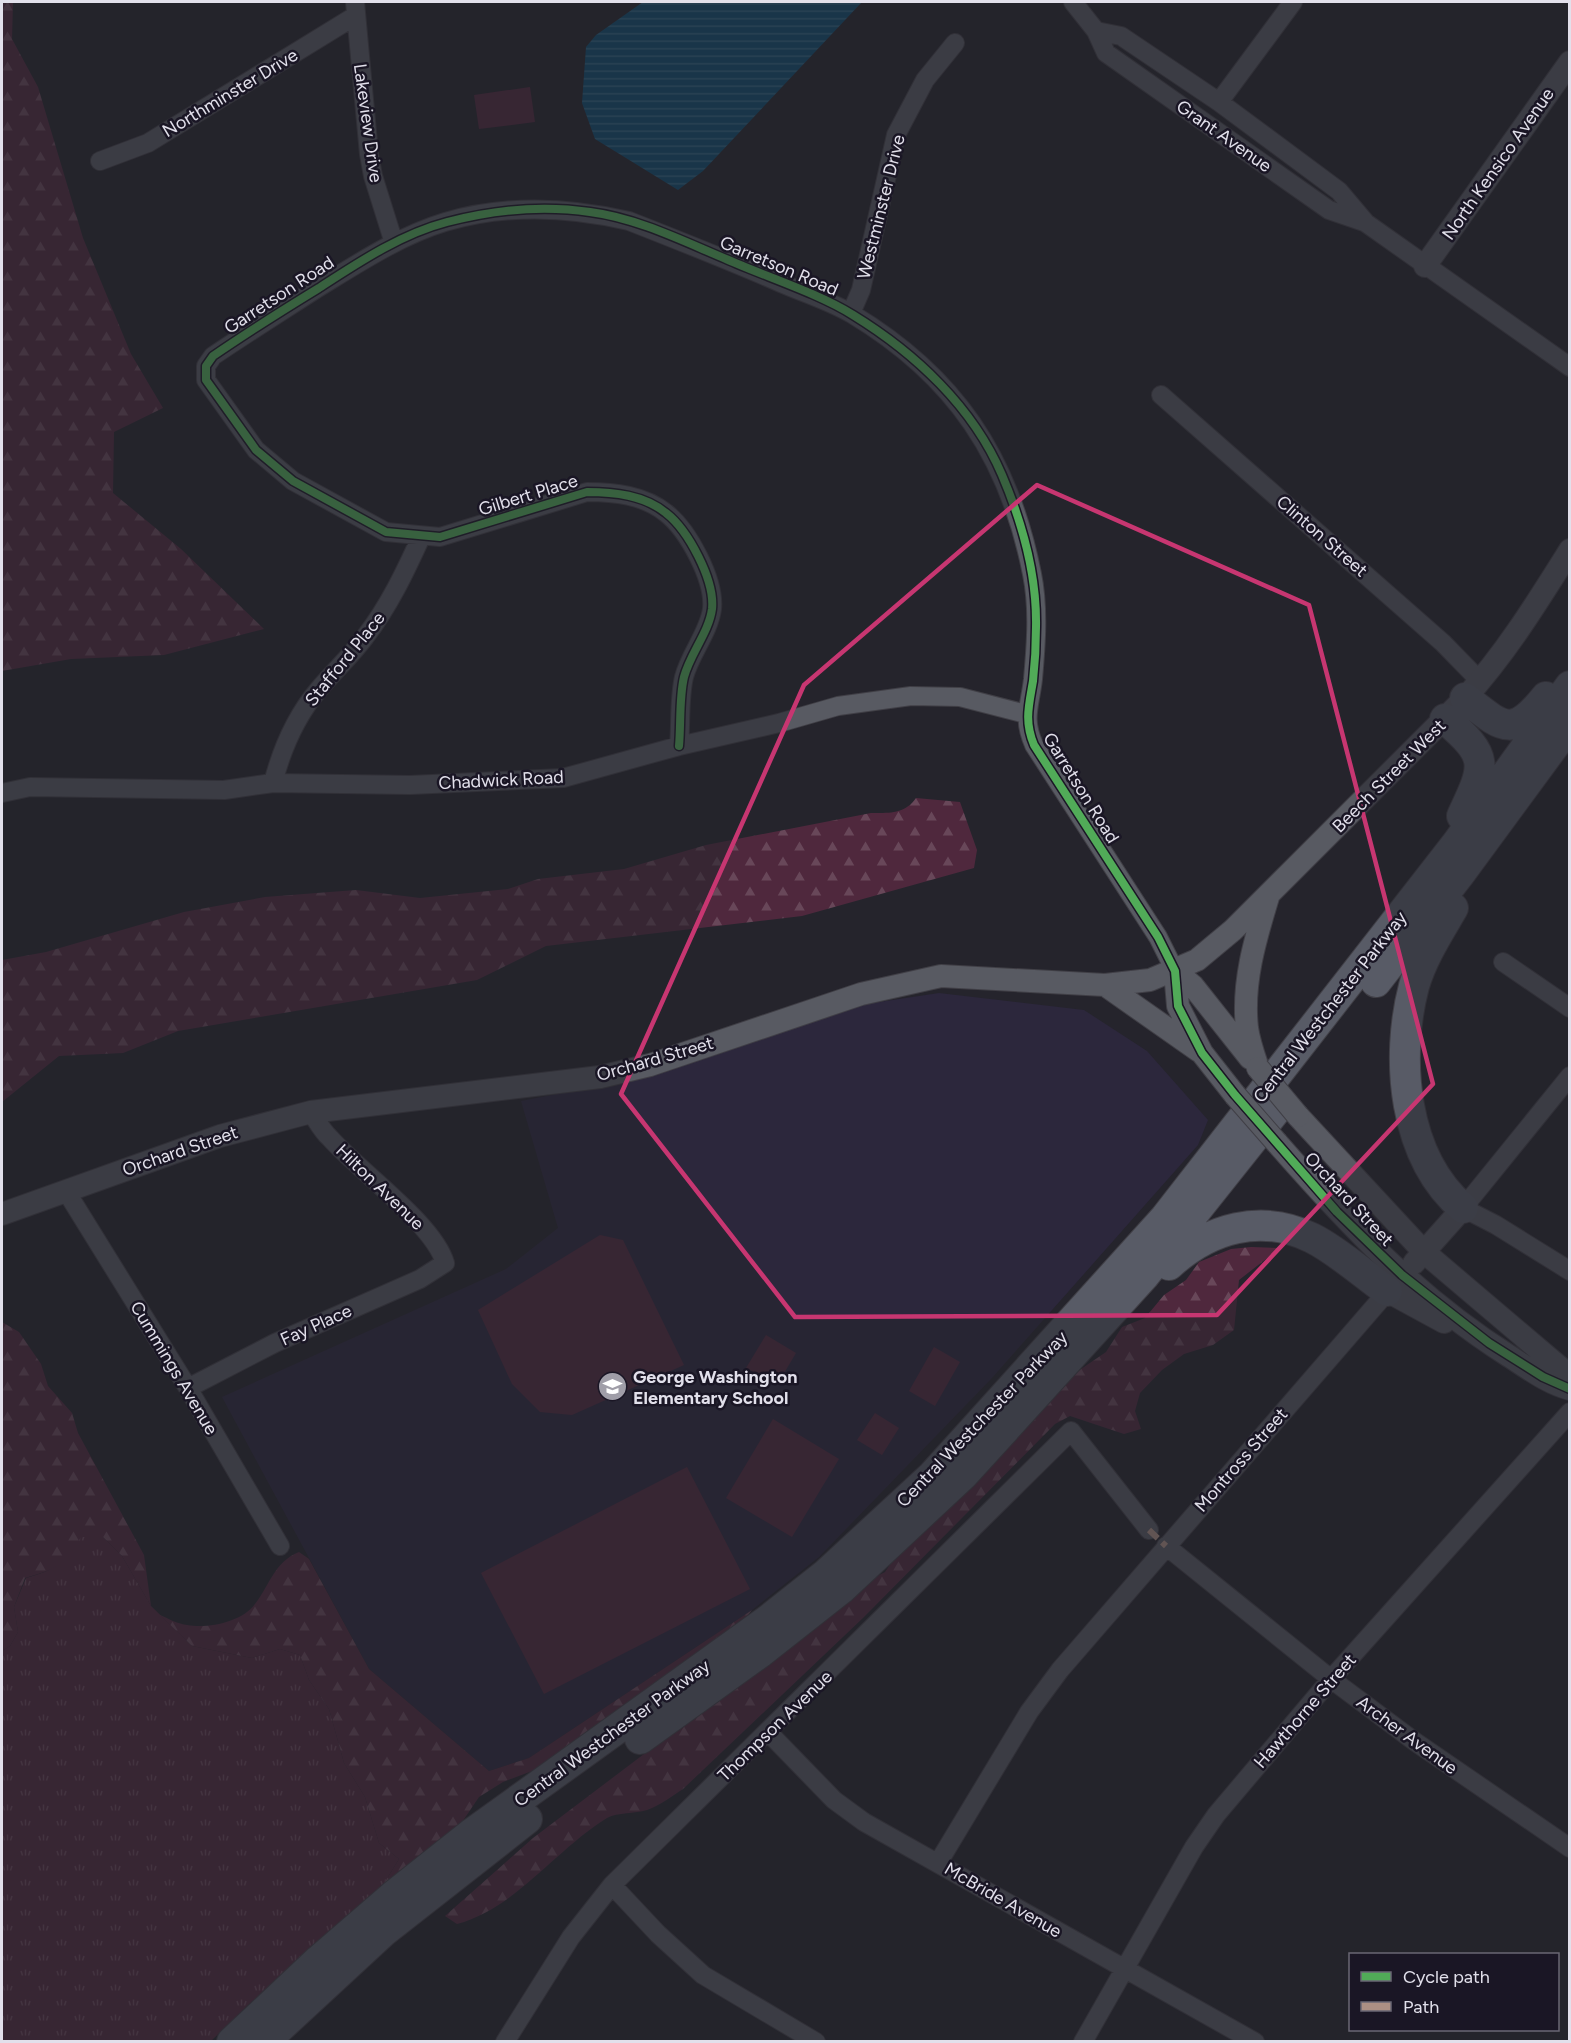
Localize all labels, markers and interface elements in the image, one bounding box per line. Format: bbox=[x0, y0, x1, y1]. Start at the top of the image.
street label: Northminster Drive bbox=[158, 44, 302, 142]
street label: Lakeview Drive bbox=[349, 62, 387, 184]
street label: North Kensico Avenue bbox=[1437, 84, 1559, 244]
street label: Grant Avenue bbox=[1172, 95, 1276, 177]
street label: Westminster Drive bbox=[852, 132, 910, 282]
street label: Garretson Road bbox=[717, 231, 841, 301]
street label: Garretson Road bbox=[220, 251, 338, 339]
street label: Gilbert Place bbox=[476, 469, 580, 521]
street label: Clinton Street bbox=[1272, 491, 1372, 582]
street label: Stafford Place bbox=[300, 607, 390, 711]
street label: Beech Street West bbox=[1328, 715, 1450, 837]
street label: Garretson Road bbox=[1038, 729, 1124, 847]
street label: Chadwick Road bbox=[438, 766, 564, 794]
street label: Central Westchester Parkway bbox=[1248, 907, 1412, 1107]
street label: Orchard Street bbox=[594, 1032, 716, 1086]
street label: Orchard Street bbox=[119, 1121, 241, 1181]
street label: Hilton Avenue bbox=[331, 1139, 429, 1235]
street label: Orchard Street bbox=[1300, 1147, 1398, 1251]
street label: Cummings Avenue bbox=[125, 1297, 223, 1439]
street label: Fay Place bbox=[277, 1299, 355, 1350]
street label: Central Westchester Parkway bbox=[892, 1326, 1072, 1512]
place label: George Washington Elementary School bbox=[633, 1366, 797, 1409]
school or university icon: George Washington Elementary School bbox=[596, 1371, 628, 1403]
street label: Montross Street bbox=[1190, 1403, 1292, 1517]
street label: Hawthorne Street bbox=[1249, 1649, 1361, 1773]
street label: Central Westchester Parkway bbox=[510, 1654, 715, 1811]
street label: Thompson Avenue bbox=[713, 1666, 837, 1786]
street label: Archer Avenue bbox=[1352, 1691, 1462, 1779]
street label: McBride Avenue bbox=[940, 1857, 1066, 1943]
legend bbox=[1349, 1953, 1559, 2031]
text: Cycle path bbox=[1403, 1966, 1490, 1988]
text: Path bbox=[1403, 1996, 1439, 2018]

